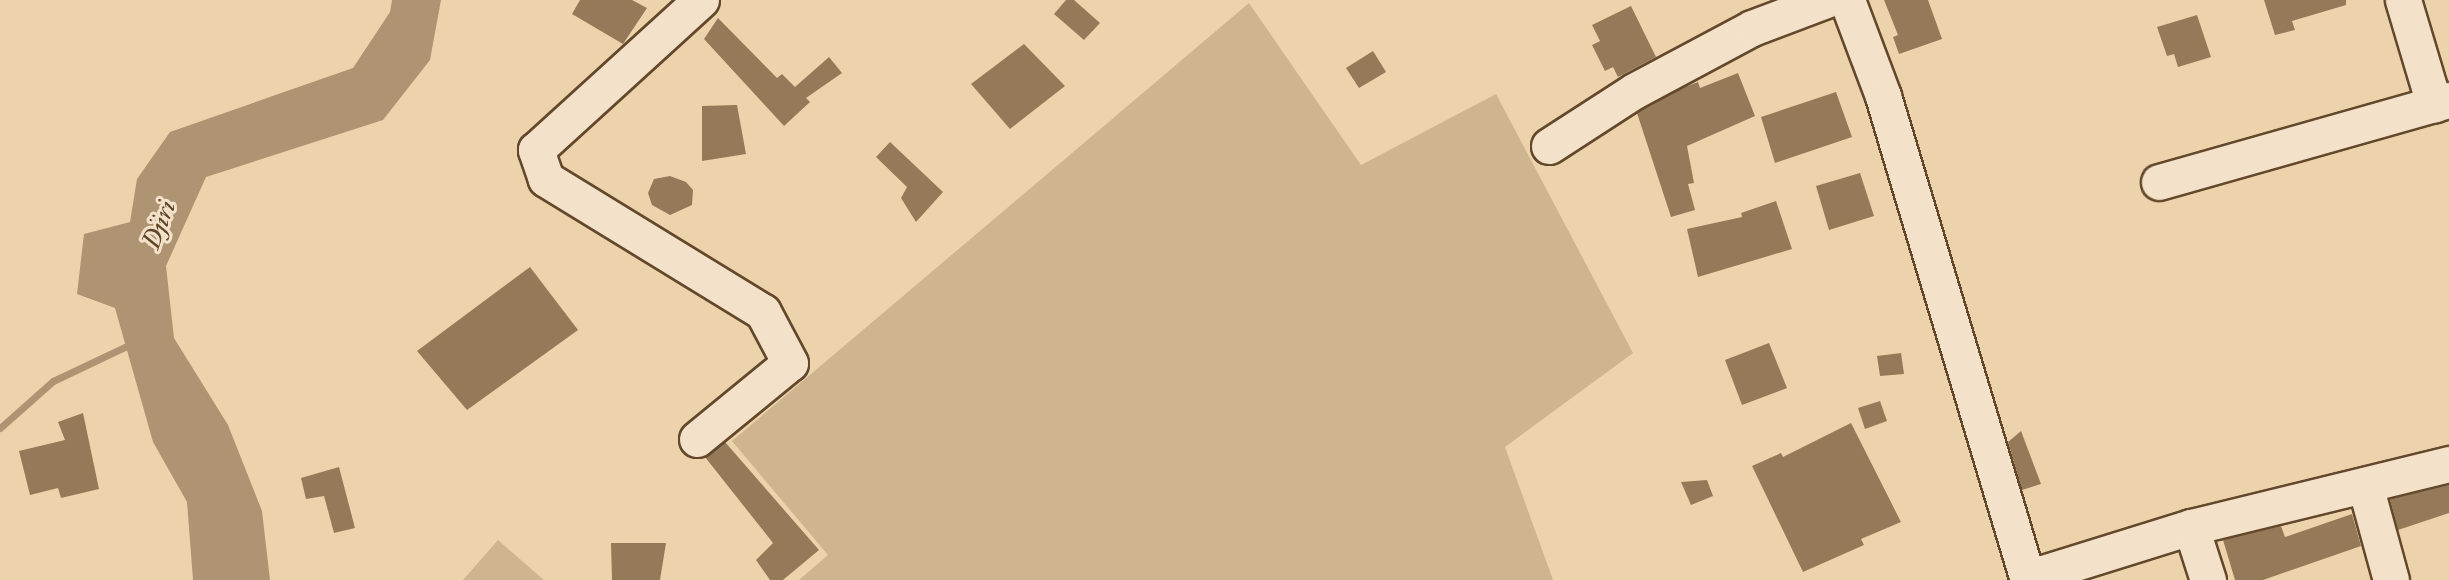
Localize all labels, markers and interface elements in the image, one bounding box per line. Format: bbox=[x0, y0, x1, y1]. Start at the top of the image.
water label: Djiri bbox=[137, 196, 183, 254]

